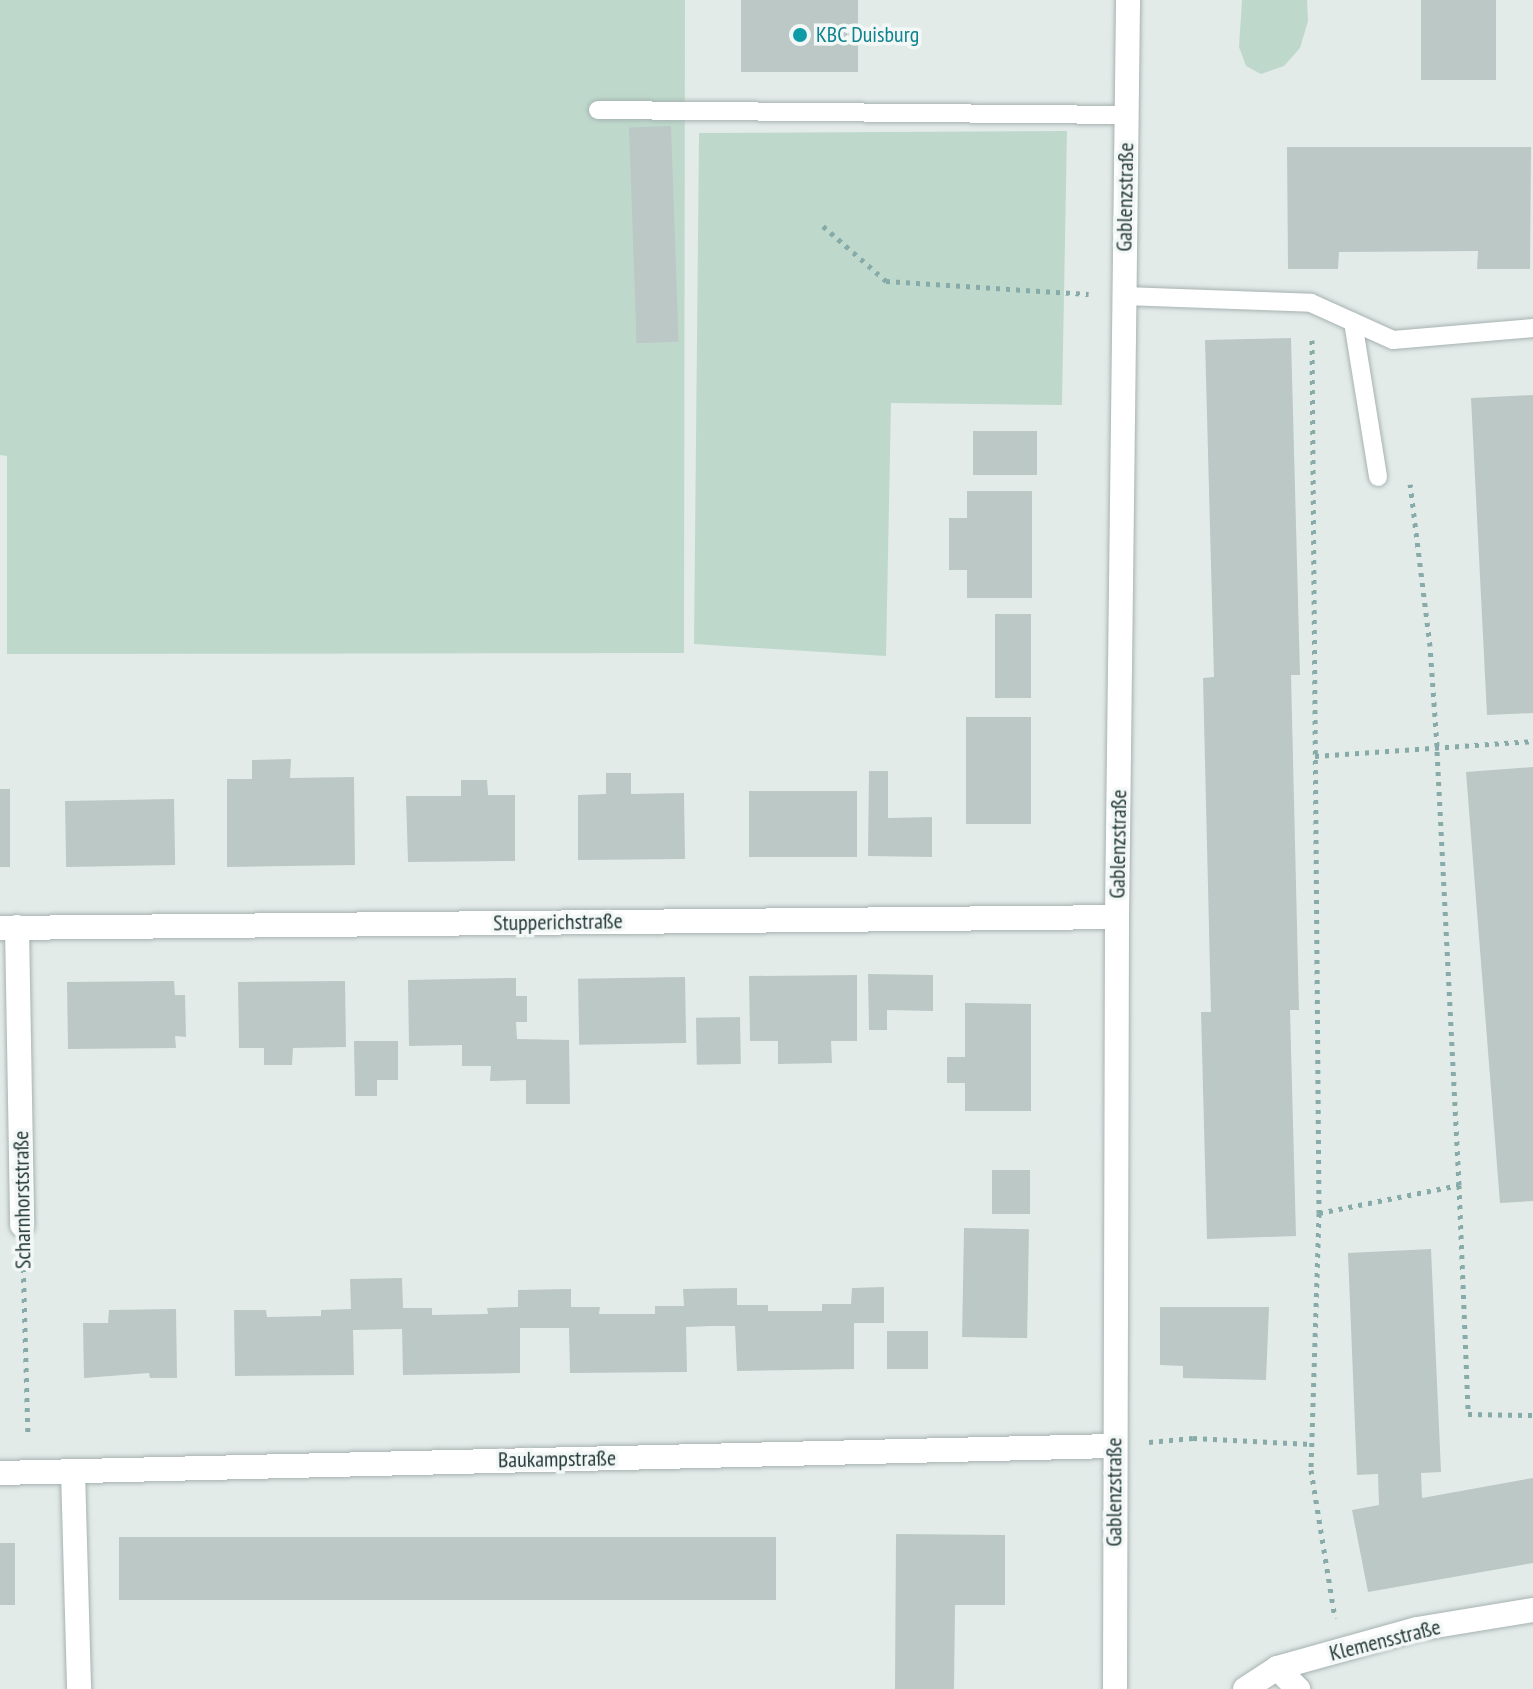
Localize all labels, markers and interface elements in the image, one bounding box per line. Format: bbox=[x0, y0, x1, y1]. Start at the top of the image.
place label: KBC Duisburg bbox=[816, 22, 920, 48]
marker: KBC Duisburg bbox=[791, 26, 809, 44]
street label: Gablenzstraße bbox=[1111, 142, 1139, 252]
street label: Gablenzstraße bbox=[1104, 789, 1132, 899]
street label: Stupperichstraße bbox=[493, 908, 623, 936]
street label: Scharnhorststraße bbox=[8, 1131, 36, 1269]
street label: Gablenzstraße bbox=[1101, 1437, 1127, 1547]
street label: Baukampstraße bbox=[498, 1445, 616, 1473]
street label: Klemensstraße bbox=[1327, 1613, 1443, 1667]

